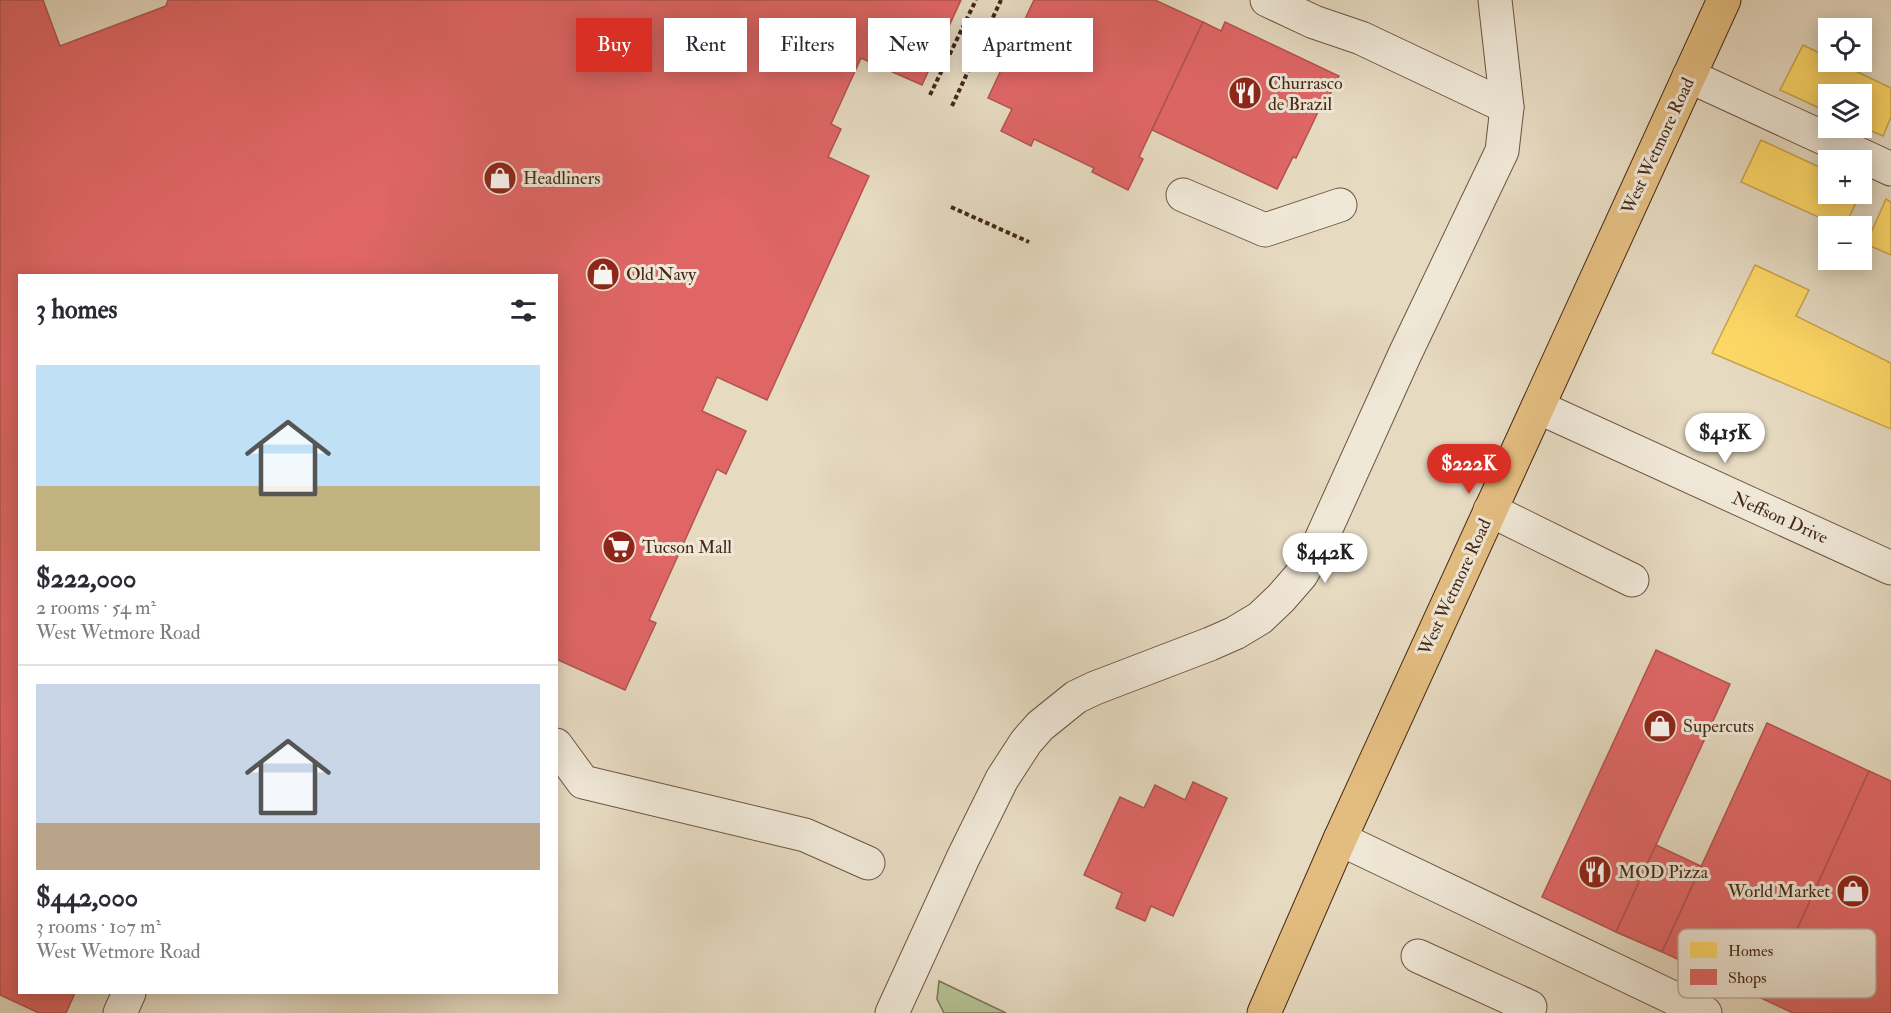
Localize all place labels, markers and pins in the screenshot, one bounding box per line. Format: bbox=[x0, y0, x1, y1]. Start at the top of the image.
place label: Churrasco de Brazil bbox=[1268, 72, 1343, 116]
restaurant icon: Churrasco de Brazil bbox=[1227, 75, 1263, 111]
shop icon: Headliners bbox=[482, 160, 518, 196]
place label: Headliners bbox=[523, 167, 600, 190]
shop icon: Old Navy bbox=[585, 256, 621, 292]
place label: Old Navy bbox=[626, 263, 697, 286]
pin: $415K bbox=[1683, 413, 1767, 464]
pin: $222K bbox=[1427, 444, 1511, 495]
supermarket icon: Tucson Mall bbox=[601, 529, 637, 565]
pin: $442K bbox=[1283, 533, 1367, 584]
place label: Tucson Mall bbox=[642, 536, 732, 559]
shop icon: Supercuts bbox=[1642, 708, 1678, 744]
place label: Supercuts bbox=[1683, 715, 1754, 738]
restaurant icon: MOD Pizza bbox=[1577, 854, 1613, 890]
place label: MOD Pizza bbox=[1618, 861, 1709, 884]
shop icon: World Market bbox=[1835, 873, 1871, 909]
place label: World Market bbox=[1727, 880, 1830, 903]

